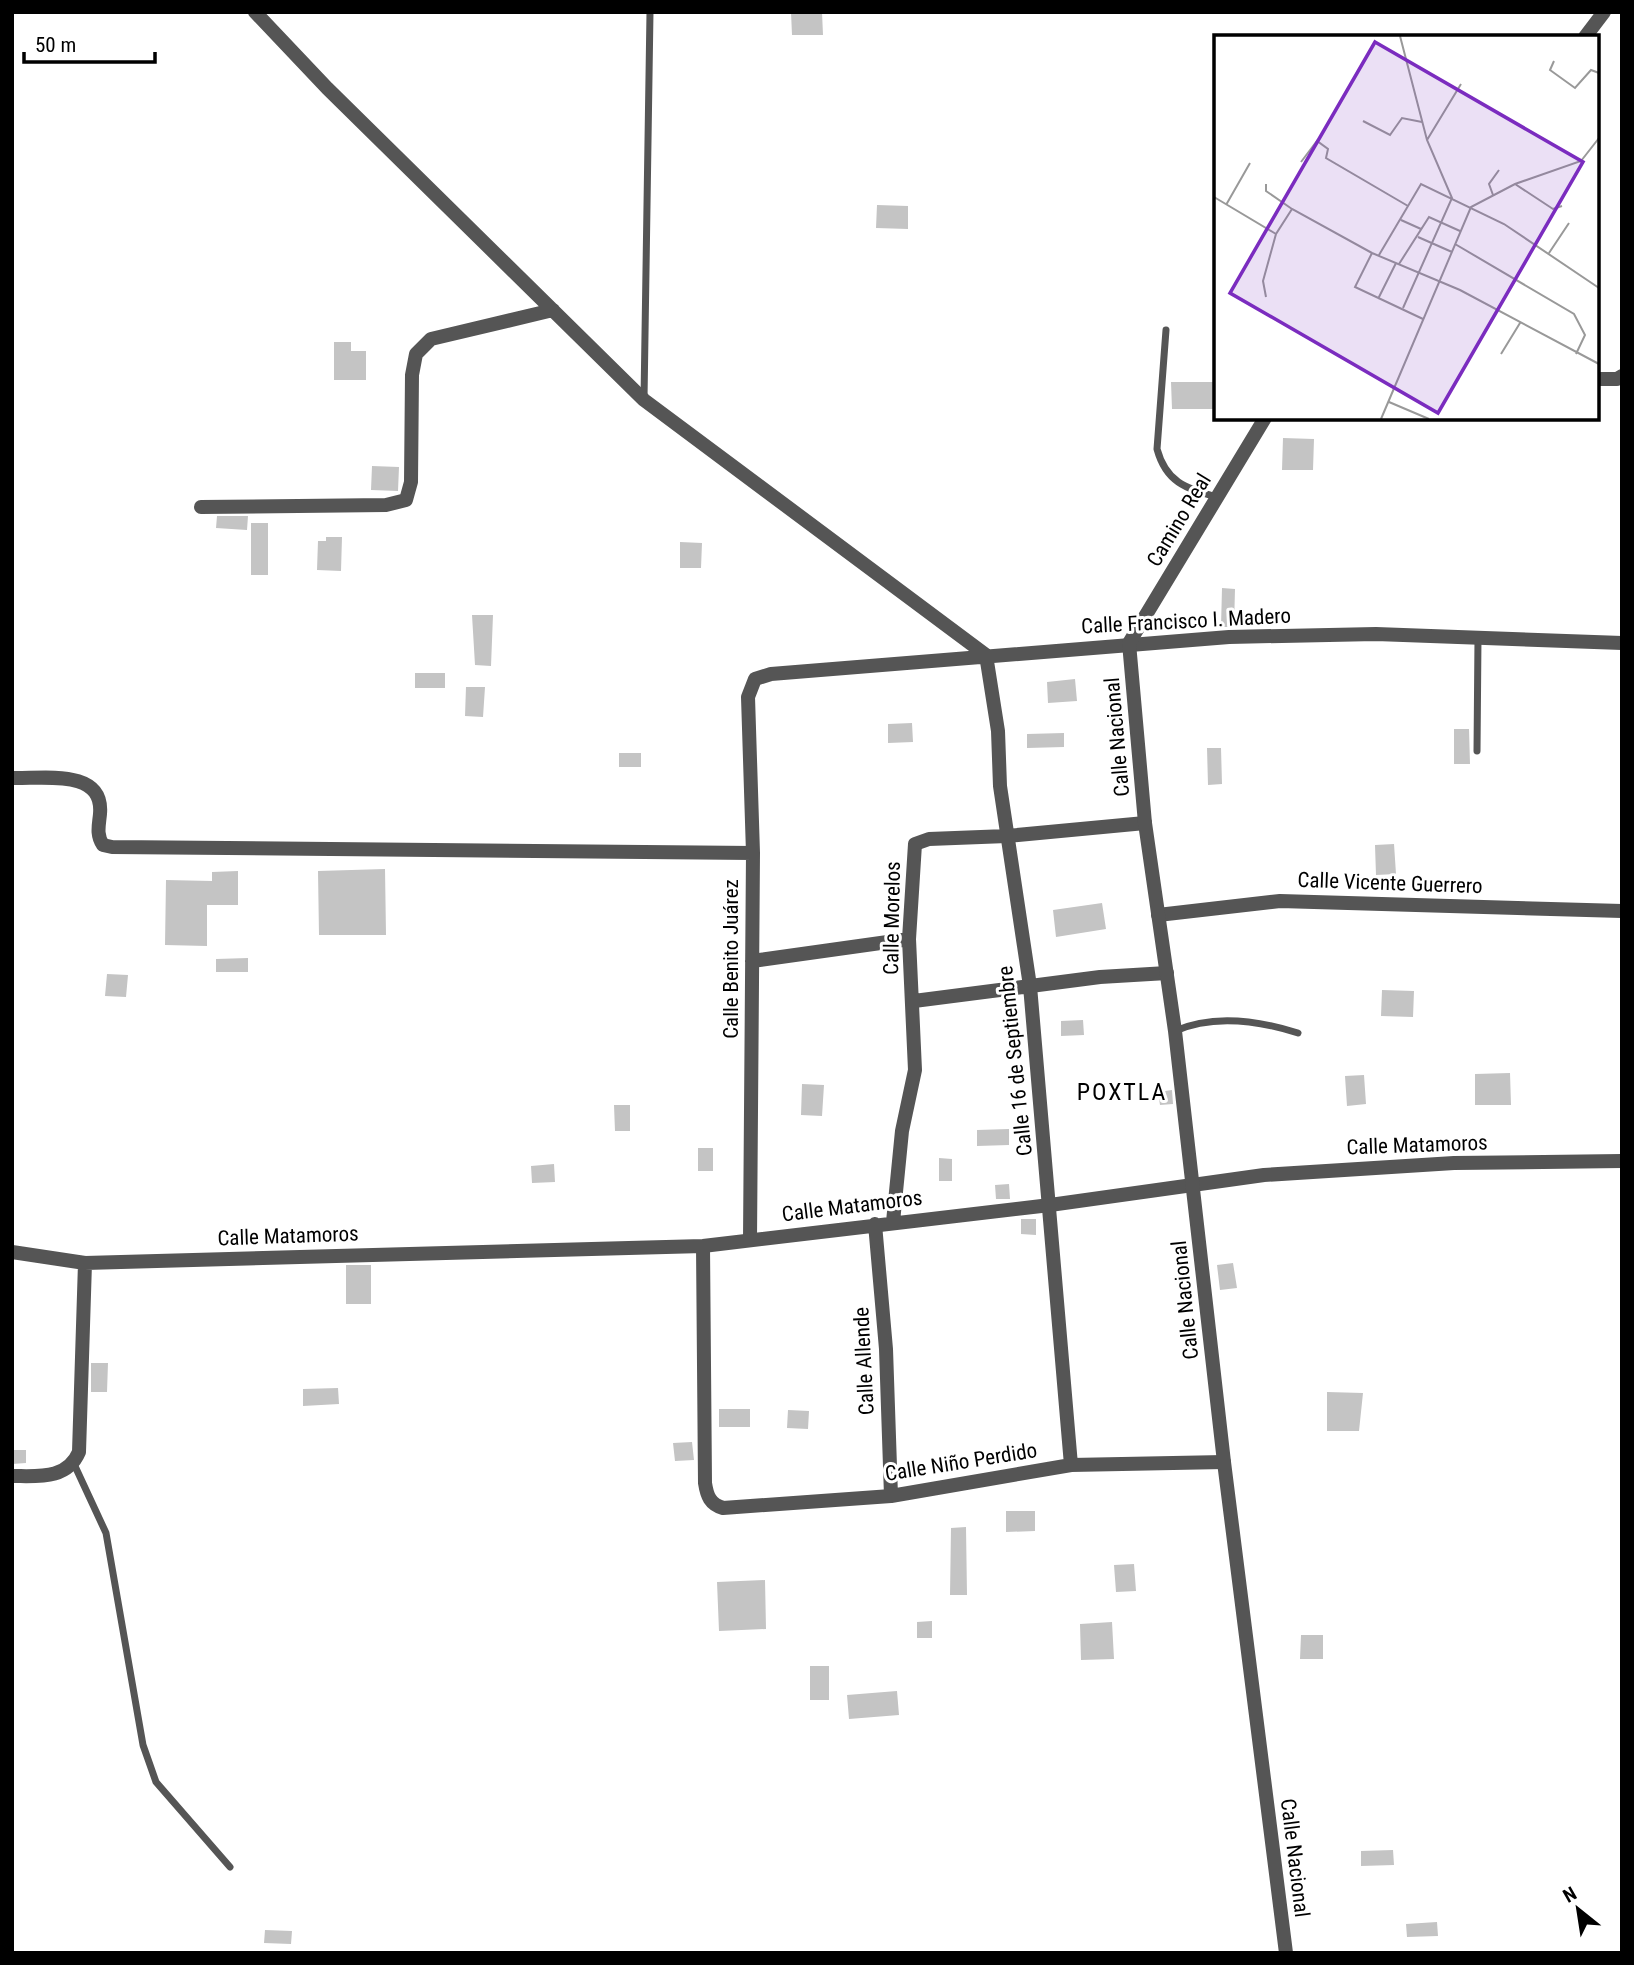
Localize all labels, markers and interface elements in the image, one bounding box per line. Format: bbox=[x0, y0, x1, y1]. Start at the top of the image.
scale bar bbox=[24, 21, 156, 65]
text: 50 m bbox=[35, 33, 76, 57]
inset map bbox=[1214, 35, 1599, 420]
street label: Camino Real bbox=[1142, 469, 1216, 571]
street label: Calle Francisco I. Madero bbox=[1081, 604, 1291, 638]
street label: Calle Nacional bbox=[1100, 676, 1134, 798]
street label: Calle Morelos bbox=[879, 861, 905, 975]
street label: Calle Vicente Guerrero bbox=[1297, 868, 1483, 898]
street label: Calle Benito Juárez bbox=[719, 879, 743, 1039]
street label: Calle 16 de Septiembre bbox=[993, 965, 1037, 1157]
district label: POXTLA bbox=[1077, 1078, 1167, 1106]
street label: Calle Matamoros bbox=[1346, 1131, 1488, 1159]
street label: Calle Matamoros bbox=[781, 1185, 923, 1227]
street label: Calle Matamoros bbox=[217, 1222, 359, 1250]
street label: Calle Nacional bbox=[1167, 1239, 1203, 1361]
street label: Calle Allende bbox=[849, 1306, 879, 1416]
street label: Calle Niño Perdido bbox=[883, 1438, 1039, 1486]
street label: Calle Nacional bbox=[1276, 1797, 1314, 1919]
north arrow bbox=[1543, 1874, 1613, 1944]
text: N bbox=[1559, 1882, 1581, 1908]

